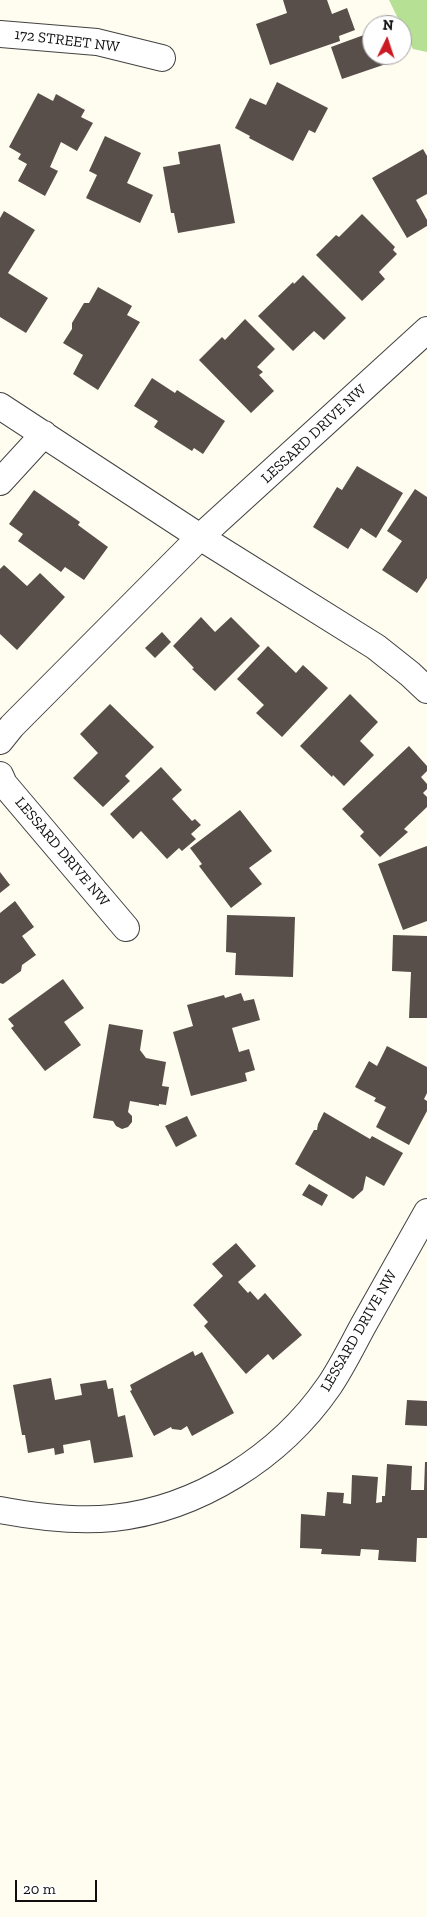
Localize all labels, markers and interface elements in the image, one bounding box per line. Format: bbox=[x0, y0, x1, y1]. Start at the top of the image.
north arrow bbox=[362, 15, 412, 65]
text: N bbox=[382, 17, 394, 34]
street label: 172 STREET NW bbox=[13, 26, 121, 56]
street label: LESSARD DRIVE NW bbox=[258, 381, 370, 487]
street label: LESSARD DRIVE NW bbox=[11, 794, 113, 910]
street label: LESSARD DRIVE NW bbox=[317, 1267, 401, 1395]
scale bar bbox=[18, 1870, 100, 1902]
text: 20 m bbox=[23, 1880, 56, 1898]

